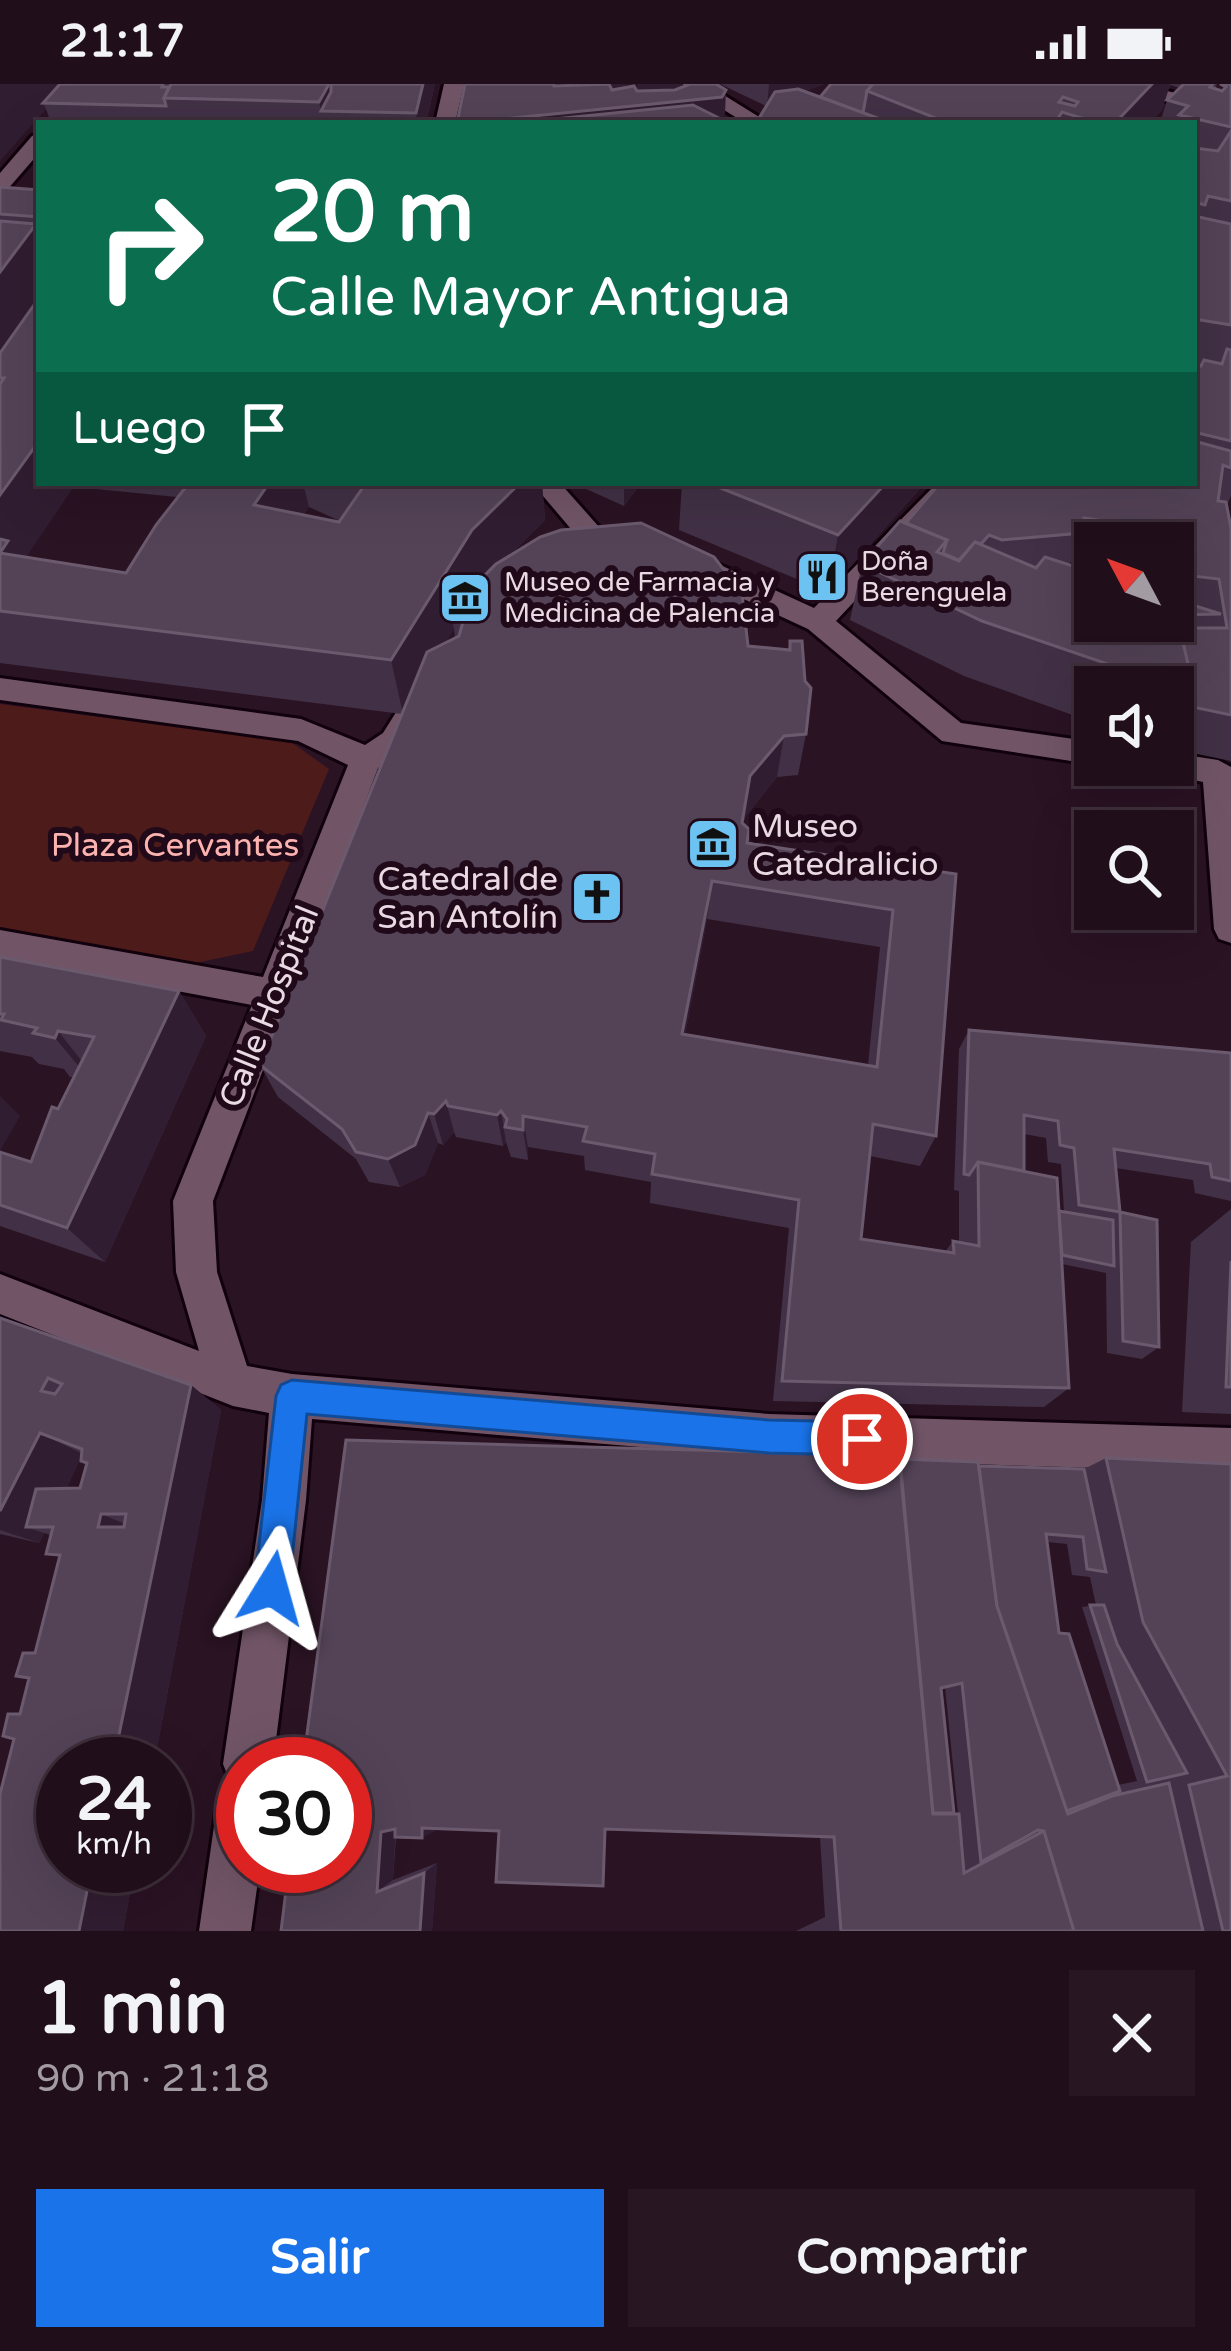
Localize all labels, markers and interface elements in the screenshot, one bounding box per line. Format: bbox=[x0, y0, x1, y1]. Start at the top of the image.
text: 21:17 bbox=[60, 15, 185, 69]
text: 20 m bbox=[270, 163, 474, 264]
icon: right bbox=[72, 168, 228, 324]
text: Calle Mayor Antigua bbox=[270, 265, 791, 330]
icon: arrive bbox=[231, 396, 297, 462]
text: Luego bbox=[72, 402, 207, 456]
north arrow bbox=[1074, 522, 1194, 642]
map controls bbox=[1074, 522, 1194, 930]
place label: Doña Berenguela bbox=[861, 545, 1007, 609]
restaurant icon: Doña Berenguela bbox=[794, 549, 850, 605]
place label: Museo de Farmacia y Medicina de Palencia bbox=[504, 566, 775, 630]
museum icon: Museo de Farmacia y Medicina de Palencia bbox=[437, 570, 493, 626]
button: sound bbox=[1074, 666, 1194, 786]
place label: Museo Catedralicio bbox=[752, 807, 938, 884]
button: search bbox=[1074, 810, 1194, 930]
museum icon: Museo Catedralicio bbox=[685, 816, 741, 872]
park label: Plaza Cervantes bbox=[51, 826, 299, 865]
place label: Catedral de San Antolín bbox=[377, 860, 558, 937]
church icon: Catedral de San Antolín bbox=[569, 869, 625, 925]
street label: Calle Hospital bbox=[211, 900, 328, 1113]
pin bbox=[811, 1388, 913, 1490]
icon: arrive bbox=[829, 1406, 895, 1472]
position arrow bbox=[209, 1525, 335, 1651]
speed limit sign: 30 bbox=[216, 1737, 372, 1893]
text: 24 bbox=[76, 1764, 152, 1836]
text: km/h bbox=[76, 1826, 152, 1863]
text: 1 min bbox=[36, 1966, 228, 2053]
button: close bbox=[1069, 1970, 1195, 2096]
text: 90 m · 21:18 bbox=[36, 2055, 269, 2102]
button: Salir bbox=[36, 2189, 604, 2327]
button: Compartir bbox=[628, 2189, 1195, 2327]

